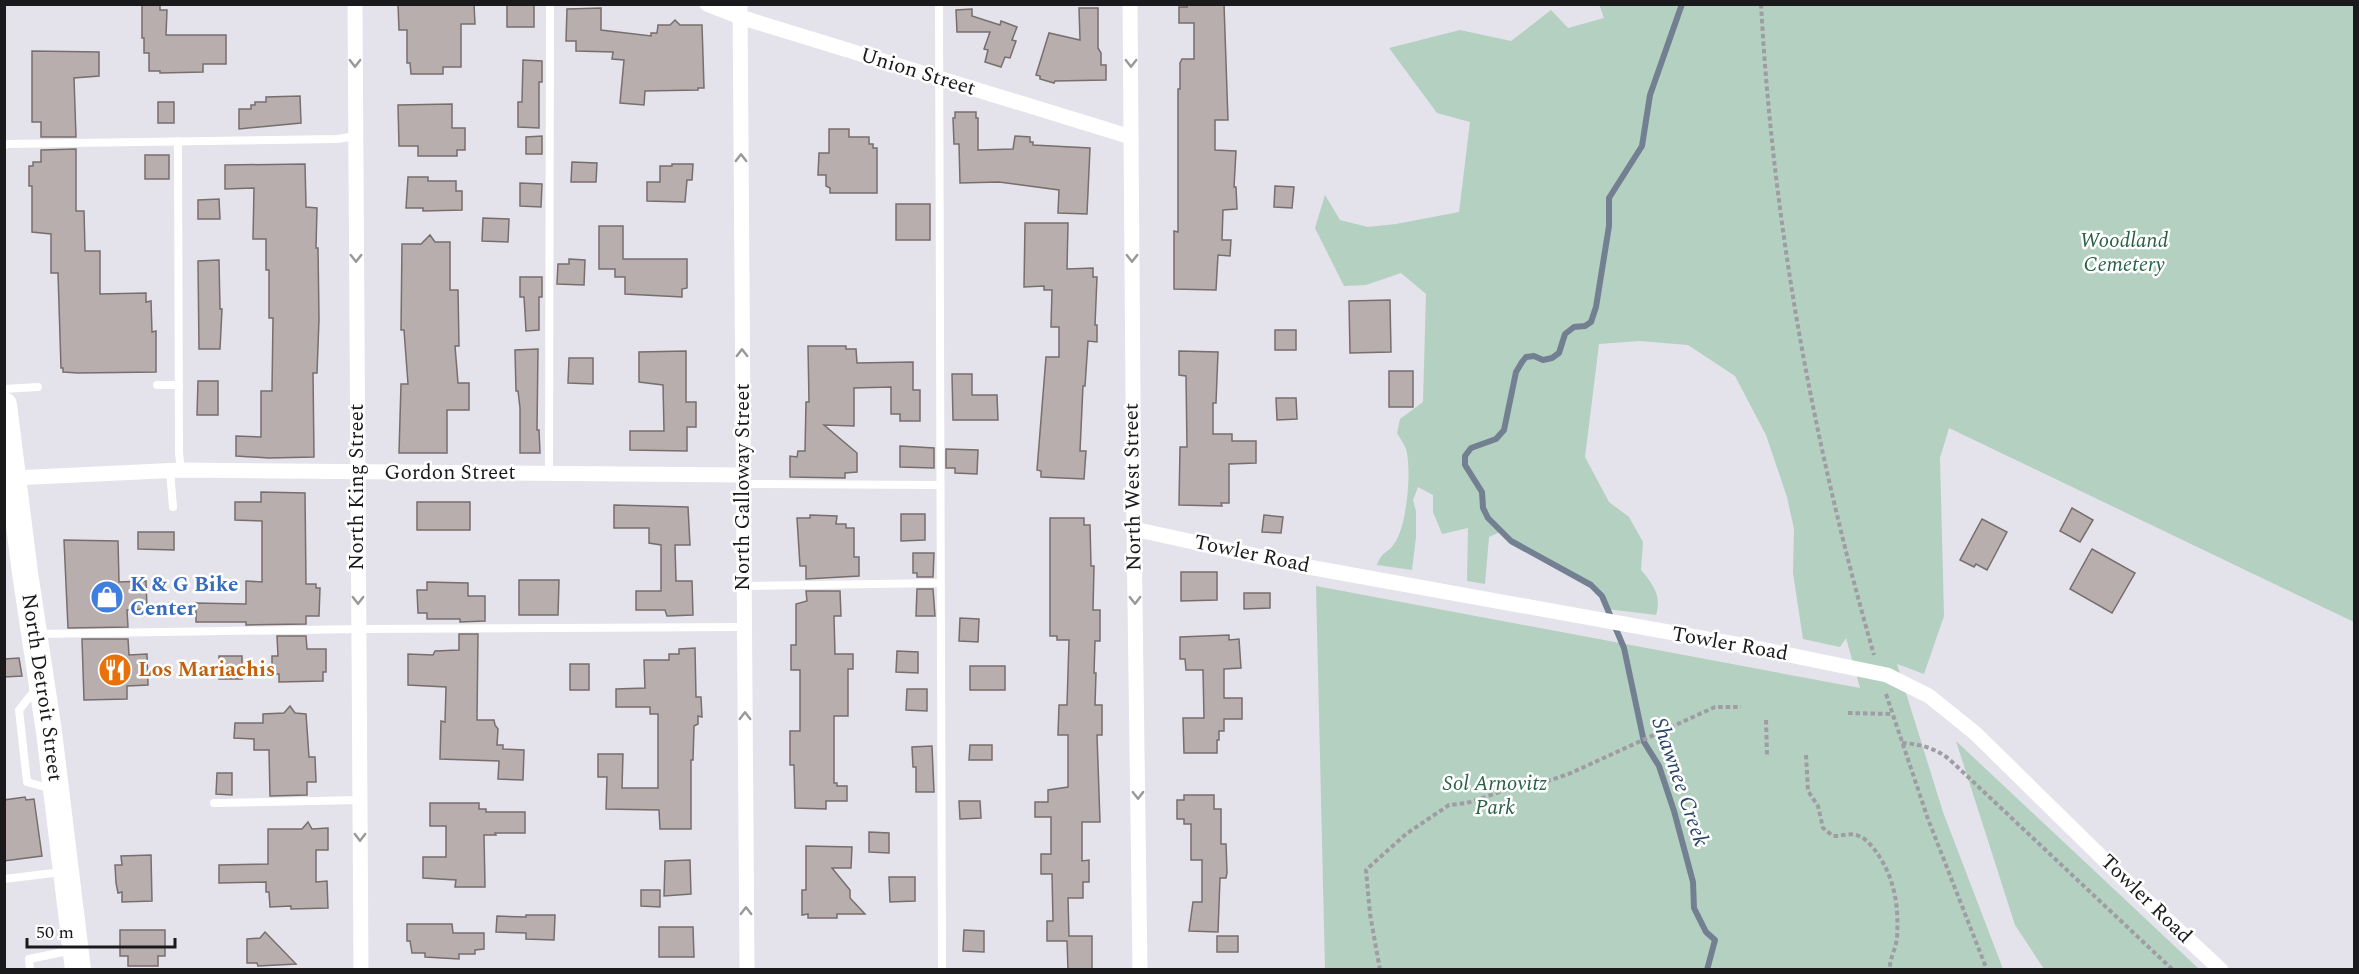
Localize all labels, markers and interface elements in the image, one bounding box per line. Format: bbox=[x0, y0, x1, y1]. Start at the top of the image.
street label: Union Street bbox=[856, 39, 980, 105]
one-way arrow bbox=[349, 58, 361, 67]
one-way arrow bbox=[1125, 58, 1137, 67]
one-way arrow bbox=[735, 154, 747, 163]
park label: Woodland Cemetery bbox=[2080, 225, 2168, 281]
one-way arrow bbox=[350, 253, 362, 262]
one-way arrow bbox=[1126, 253, 1138, 262]
one-way arrow bbox=[736, 349, 748, 358]
street label: North Galloway Street bbox=[727, 383, 759, 591]
street label: North West Street bbox=[1116, 403, 1150, 571]
street label: North King Street bbox=[341, 404, 373, 570]
street label: Gordon Street bbox=[384, 457, 516, 489]
street label: Towler Road bbox=[1191, 526, 1313, 582]
place label: K & G Bike Center bbox=[130, 569, 238, 625]
shop icon: K & G Bike Center bbox=[89, 579, 125, 615]
street label: North Detroit Street bbox=[12, 591, 71, 783]
one-way arrow bbox=[352, 595, 364, 604]
one-way arrow bbox=[1128, 595, 1141, 604]
street label: Towler Road bbox=[1669, 618, 1791, 670]
restaurant icon: Los Mariachis bbox=[97, 652, 133, 688]
place label: Los Mariachis bbox=[138, 654, 275, 686]
one-way arrow bbox=[739, 712, 751, 721]
water label: Shawnee Creek bbox=[1642, 713, 1718, 851]
park label: Sol Arnovitz Park bbox=[1443, 768, 1547, 824]
one-way arrow bbox=[1132, 790, 1144, 799]
one-way arrow bbox=[354, 832, 366, 841]
street label: Towler Road bbox=[2093, 847, 2199, 951]
one-way arrow bbox=[740, 907, 753, 916]
scale bar bbox=[27, 911, 176, 949]
text: 50 m bbox=[36, 919, 74, 946]

